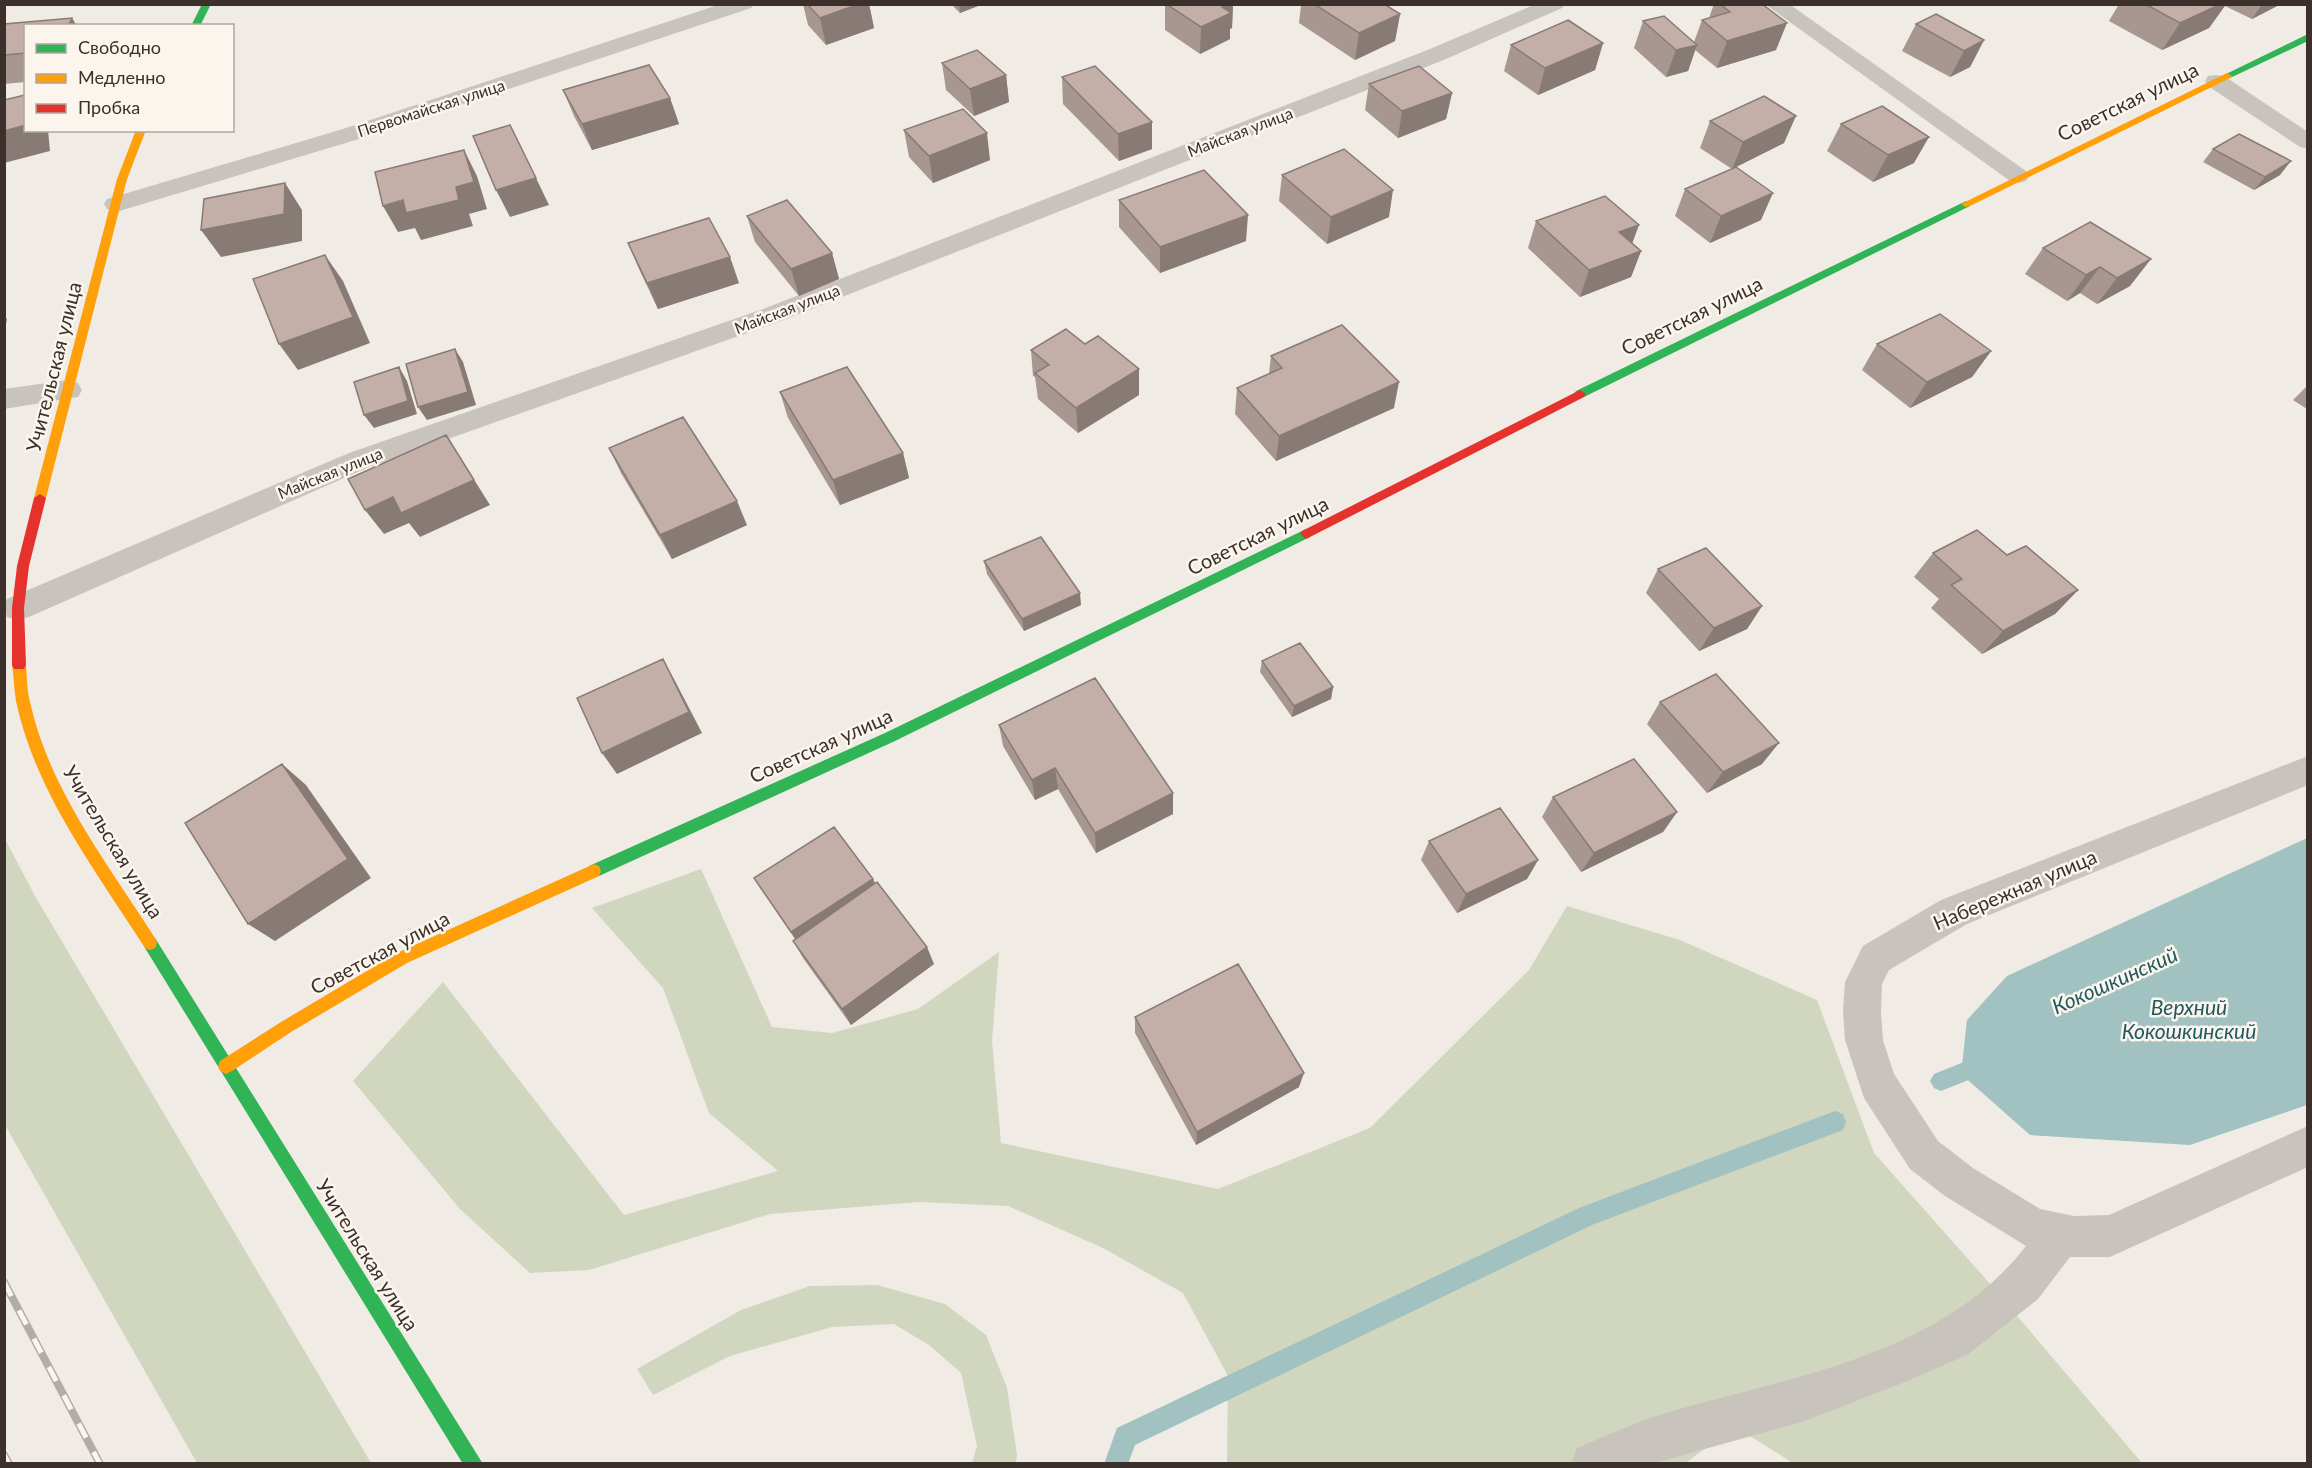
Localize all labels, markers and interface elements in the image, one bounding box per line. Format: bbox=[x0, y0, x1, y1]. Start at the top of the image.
legend bbox=[24, 24, 234, 132]
text: Свободно bbox=[78, 36, 161, 58]
street label: Советская улица bbox=[2053, 57, 2202, 146]
text: Медленно bbox=[78, 66, 166, 88]
street label: Первомайская улица bbox=[355, 75, 507, 140]
text: Пробка bbox=[78, 96, 140, 118]
street label: Майская улица bbox=[1184, 103, 1295, 160]
street label: Советская улица bbox=[1617, 271, 1766, 360]
street label: Учительская улица bbox=[20, 279, 86, 454]
street label: Майская улица bbox=[731, 280, 842, 337]
street label: Майская улица bbox=[275, 443, 385, 502]
street label: Советская улица bbox=[1183, 491, 1332, 580]
street label: Советская улица bbox=[745, 703, 896, 787]
street label: Учительская улица bbox=[59, 761, 169, 922]
street label: Набережная улица bbox=[1929, 844, 2100, 934]
street label: Советская улица bbox=[306, 905, 453, 999]
water label: Кокошкинский bbox=[2048, 941, 2181, 1018]
water label: Верхний Кокошкинский bbox=[2122, 994, 2256, 1043]
street label: Учительская улица bbox=[311, 1174, 424, 1335]

